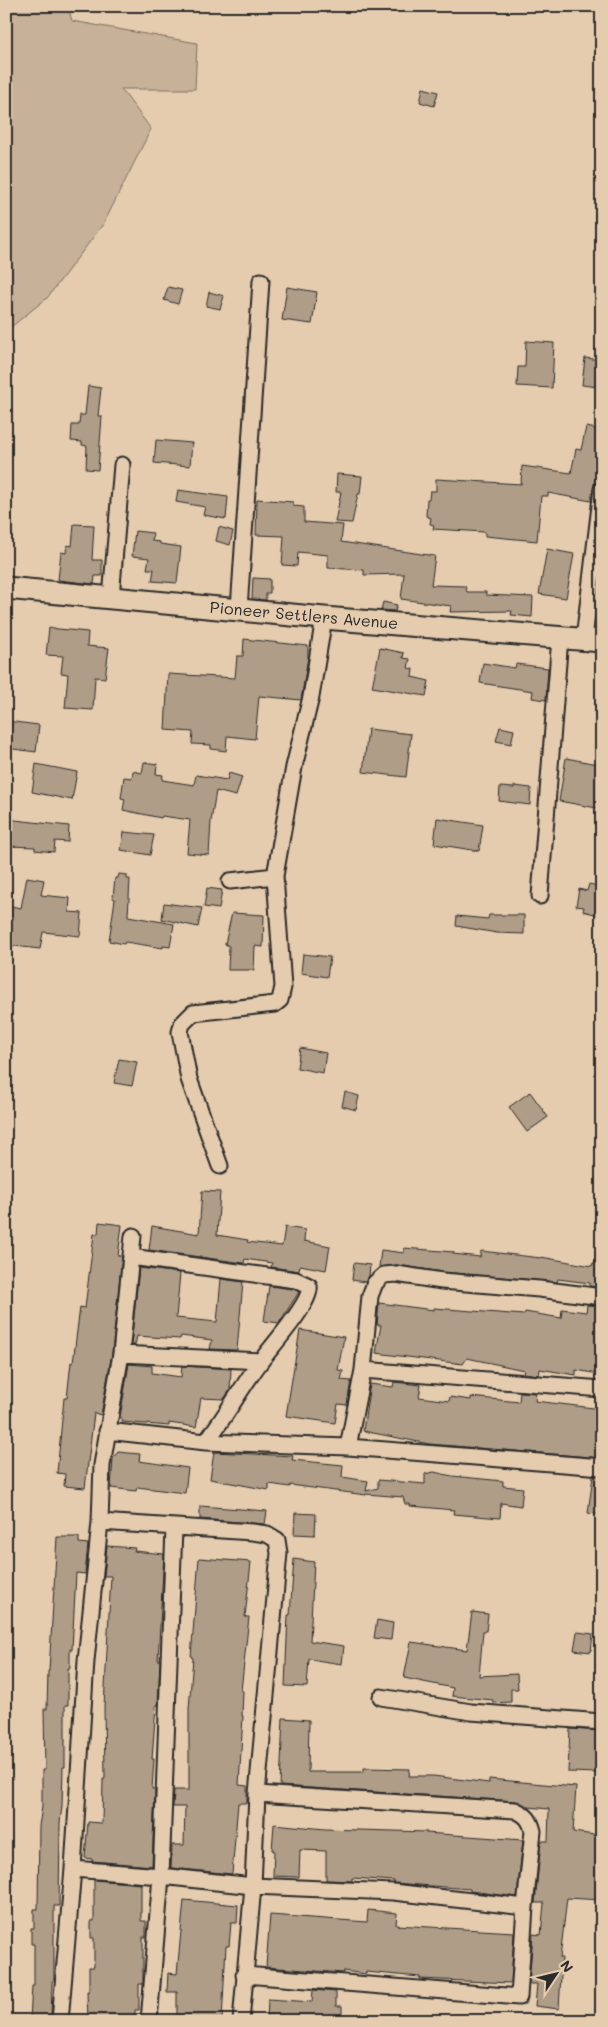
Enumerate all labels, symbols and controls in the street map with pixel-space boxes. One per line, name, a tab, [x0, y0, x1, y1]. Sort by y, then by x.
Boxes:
street label: Pioneer Settlers Avenue	[209, 596, 399, 633]
north arrow	[530, 1950, 580, 2000]
text: N	[556, 1956, 578, 1976]

